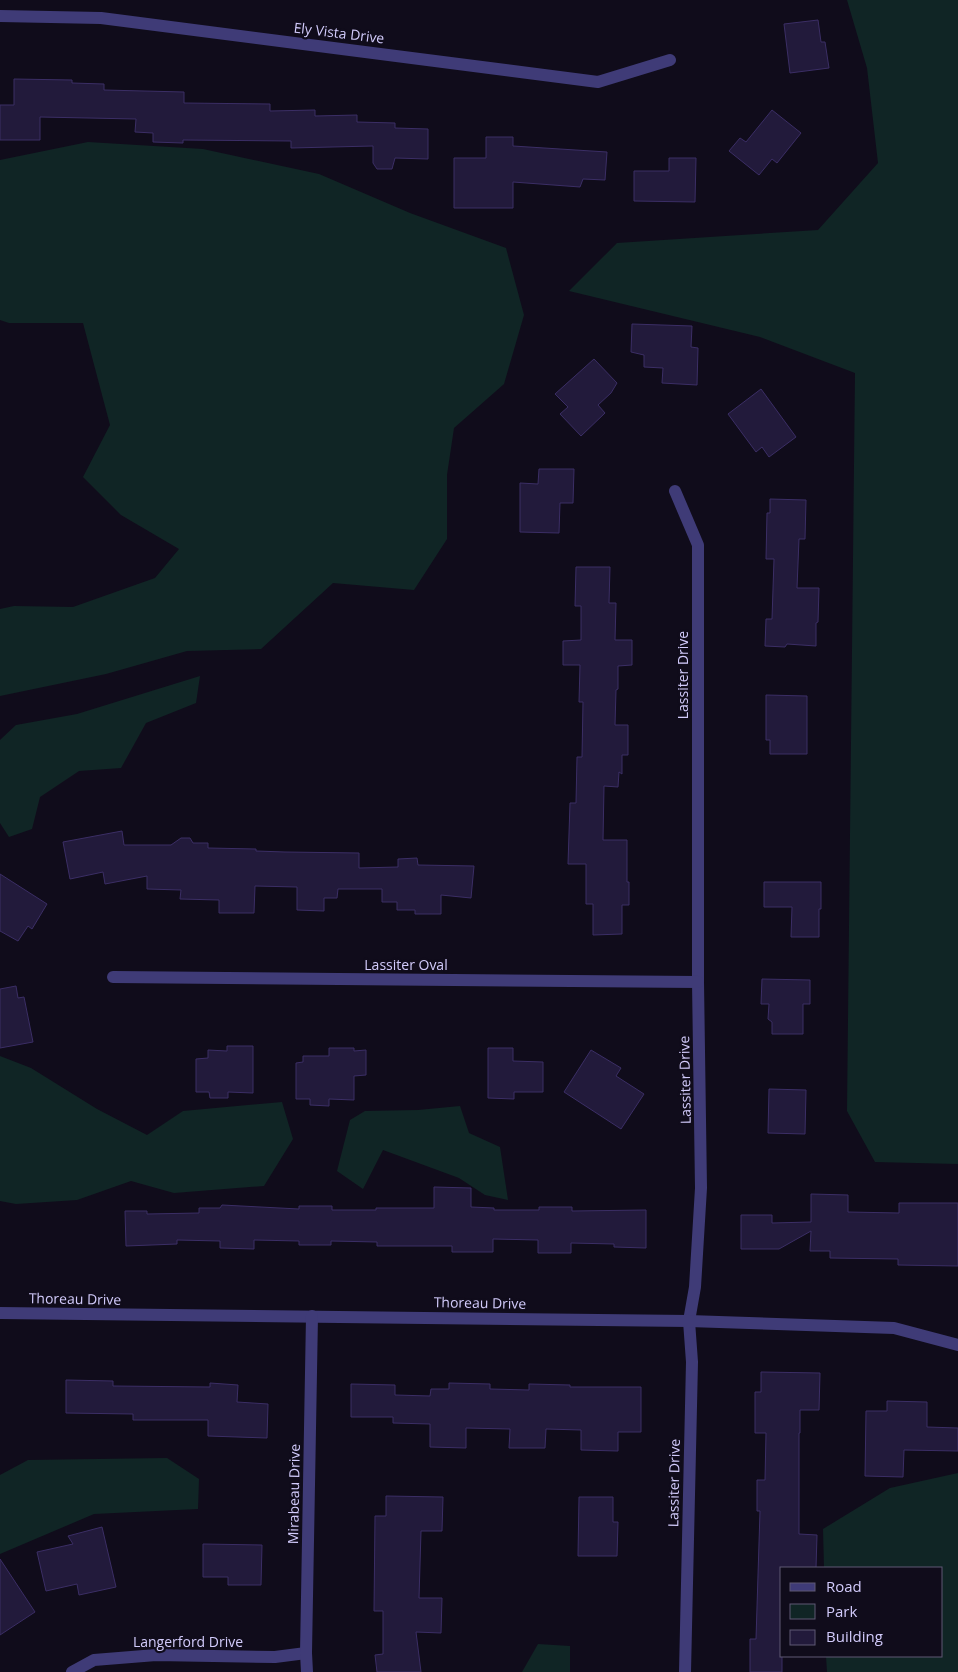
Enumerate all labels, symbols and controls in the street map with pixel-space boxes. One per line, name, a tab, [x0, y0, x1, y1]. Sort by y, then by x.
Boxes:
street label: Ely Vista Drive	[293, 18, 386, 48]
street label: Lassiter Drive	[673, 631, 692, 719]
street label: Lassiter Oval	[364, 955, 448, 974]
street label: Lassiter Drive	[674, 1035, 695, 1124]
street label: Thoreau Drive	[29, 1288, 122, 1309]
street label: Thoreau Drive	[434, 1292, 527, 1313]
street label: Lassiter Drive	[663, 1438, 684, 1527]
street label: Mirabeau Drive	[283, 1444, 304, 1544]
legend	[780, 1567, 943, 1657]
text: Road	[826, 1576, 862, 1596]
text: Park	[826, 1601, 857, 1621]
text: Building	[826, 1626, 883, 1646]
street label: Langerford Drive	[133, 1632, 243, 1651]

